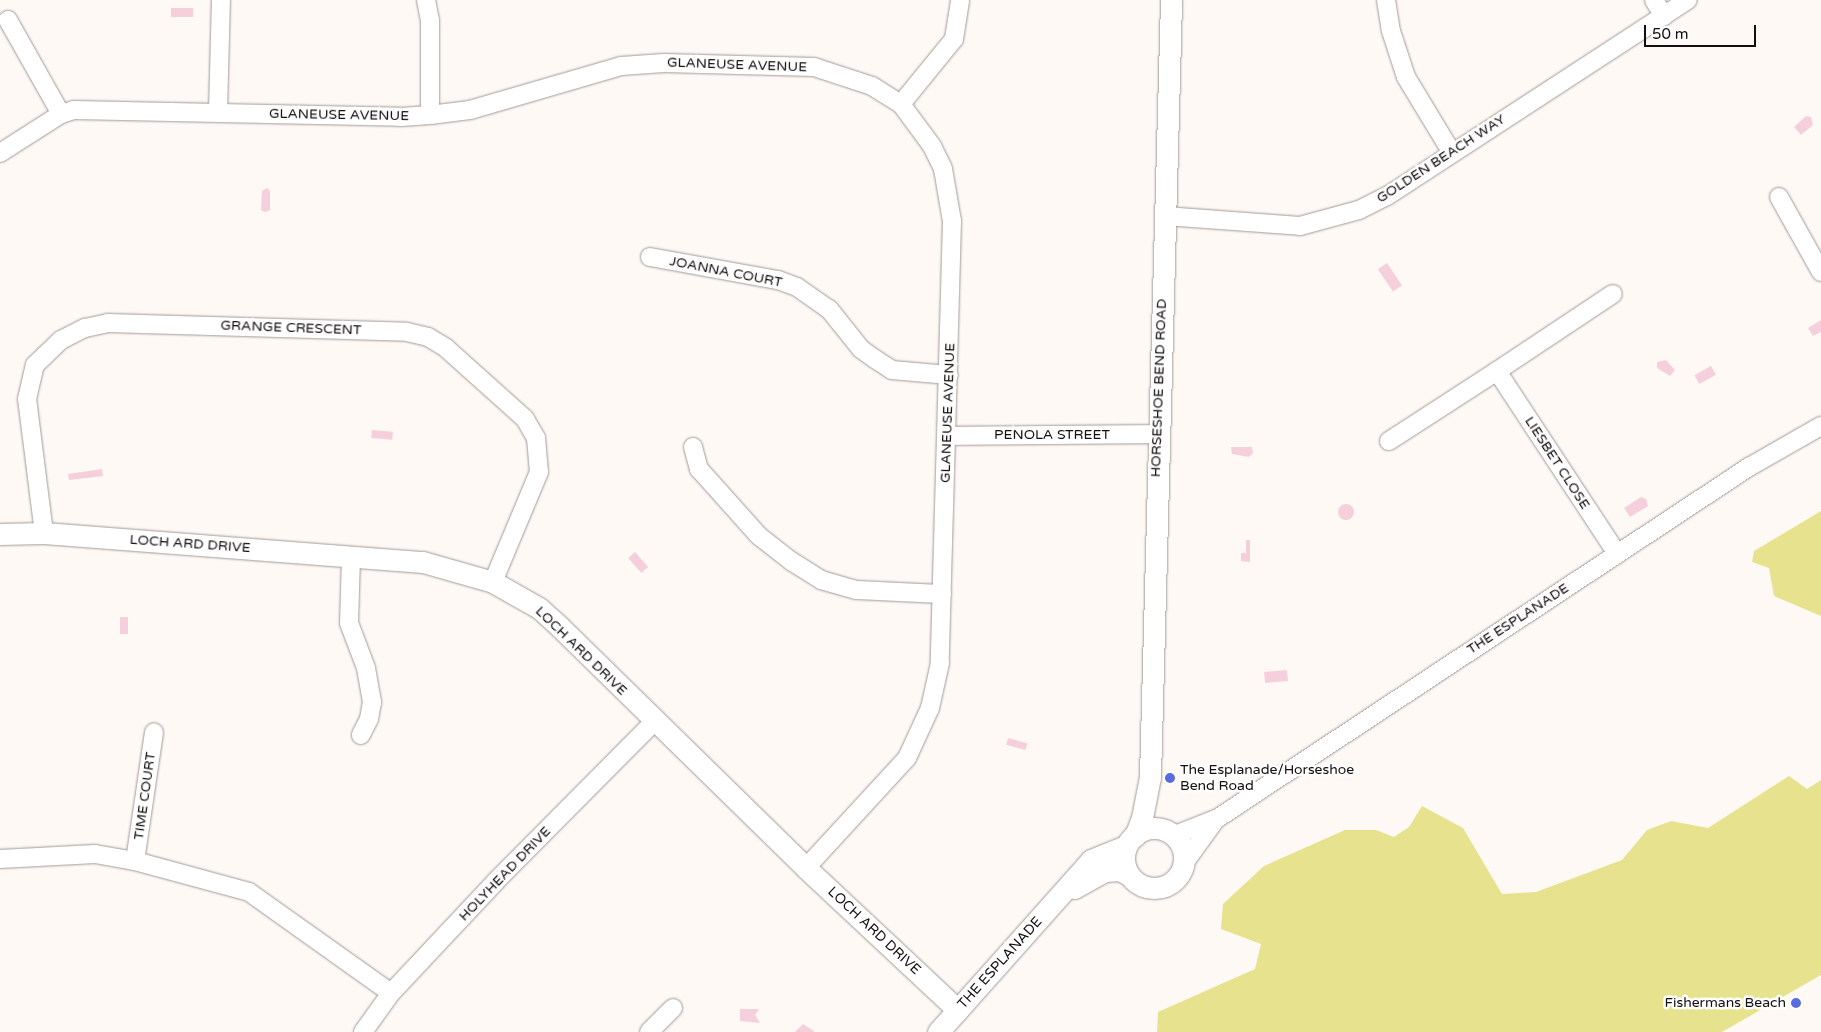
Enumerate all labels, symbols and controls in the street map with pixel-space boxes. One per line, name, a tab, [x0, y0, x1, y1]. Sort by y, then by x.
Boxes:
scale bar	[1646, 15, 1758, 47]
text: 50 m	[1652, 25, 1689, 43]
street label: GLANEUSE AVENUE	[667, 54, 807, 76]
street label: GLANEUSE AVENUE	[269, 105, 409, 125]
street label: GOLDEN BEACH WAY	[1374, 111, 1508, 207]
street label: JOANNA COURT	[668, 253, 784, 291]
street label: HORSESHOE BEND ROAD	[1147, 298, 1171, 478]
street label: GRANGE CRESCENT	[220, 317, 362, 339]
street label: GLANEUSE AVENUE	[937, 343, 959, 483]
street label: LIESBET CLOSE	[1521, 414, 1593, 512]
street label: PENOLA STREET	[994, 427, 1110, 443]
street label: LOCH ARD DRIVE	[129, 531, 251, 557]
street label: THE ESPLANADE	[1464, 580, 1572, 658]
street label: LOCH ARD DRIVE	[532, 603, 630, 699]
street label: TIME COURT	[131, 751, 159, 841]
place label: The Esplanade/Horseshoe Bend Road	[1180, 762, 1354, 794]
marker: The Esplanade/Horseshoe Bend Road	[1164, 772, 1176, 784]
street label: HOLYHEAD DRIVE	[456, 823, 554, 925]
street label: LOCH ARD DRIVE	[824, 884, 924, 978]
street label: THE ESPLANADE	[954, 914, 1046, 1012]
place label: Fishermans Beach	[1665, 995, 1786, 1011]
marker: Fishermans Beach	[1790, 997, 1802, 1009]

